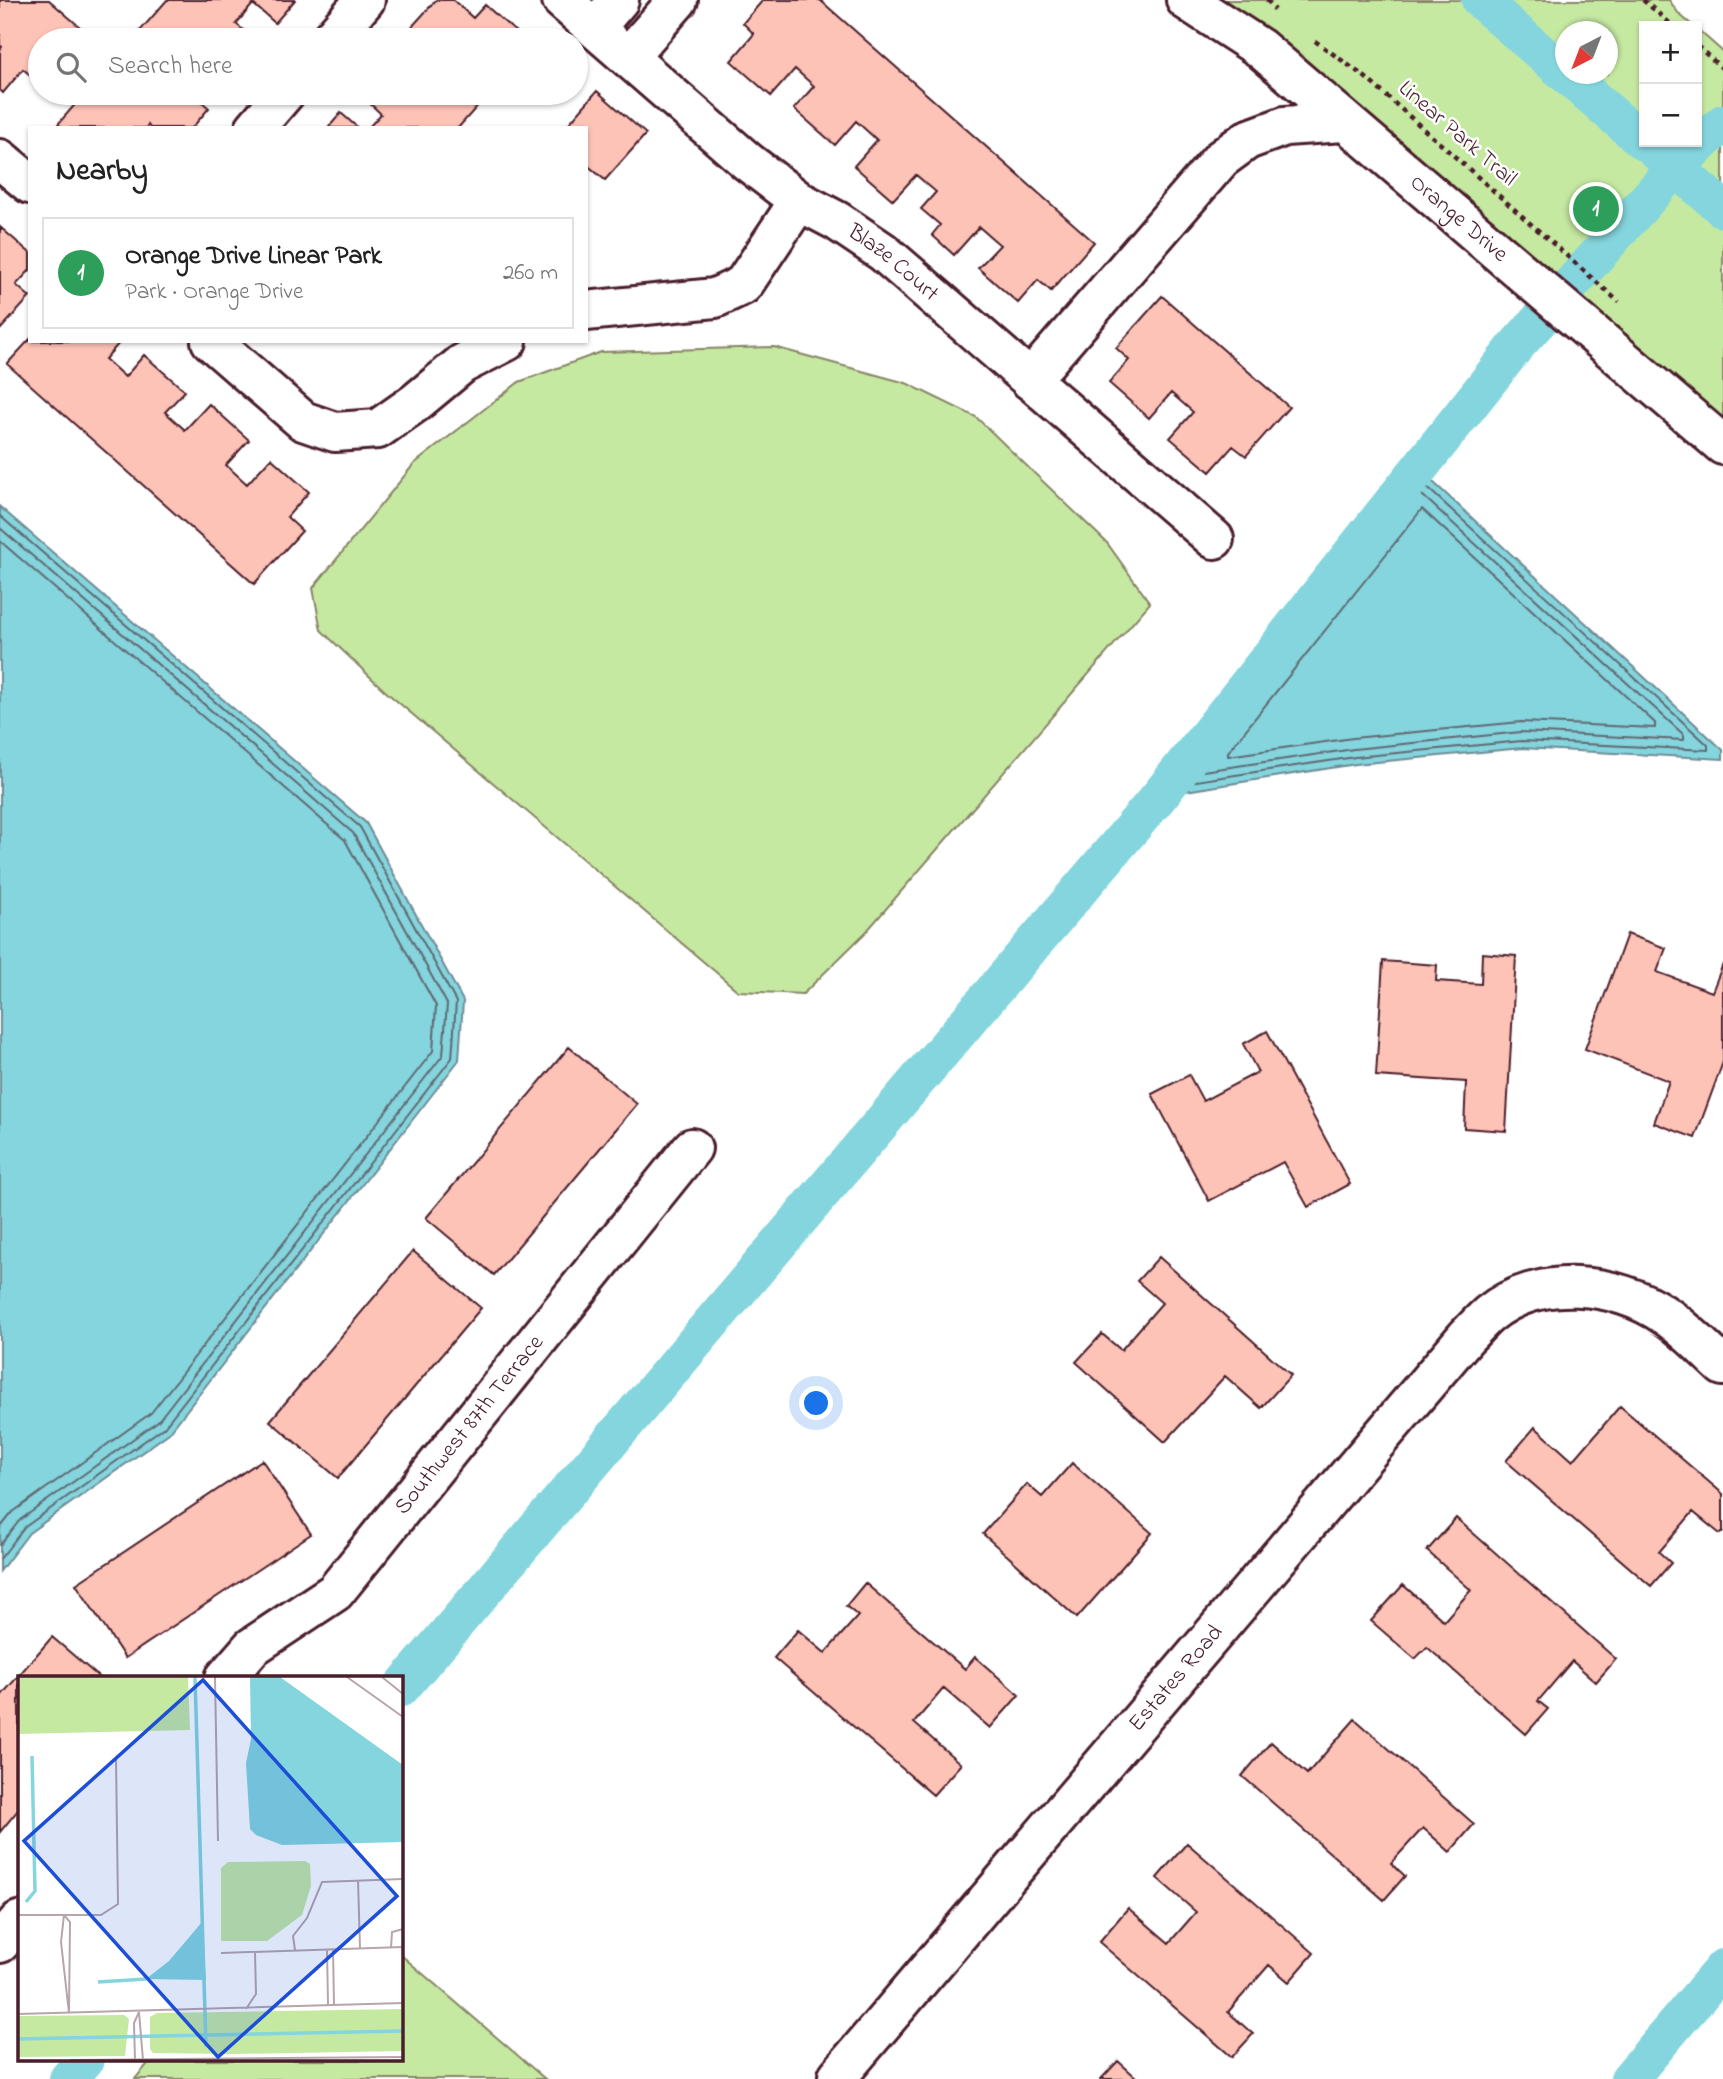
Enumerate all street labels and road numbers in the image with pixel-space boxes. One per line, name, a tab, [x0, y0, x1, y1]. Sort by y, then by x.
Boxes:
street label: Linear Park Trail	[1390, 73, 1524, 195]
street label: Orange Drive	[1402, 167, 1516, 271]
street label: Blaze Court	[840, 216, 946, 310]
street label: Southwest 87th Terrace	[387, 1327, 552, 1522]
street label: Estates Road	[1121, 1617, 1231, 1739]

